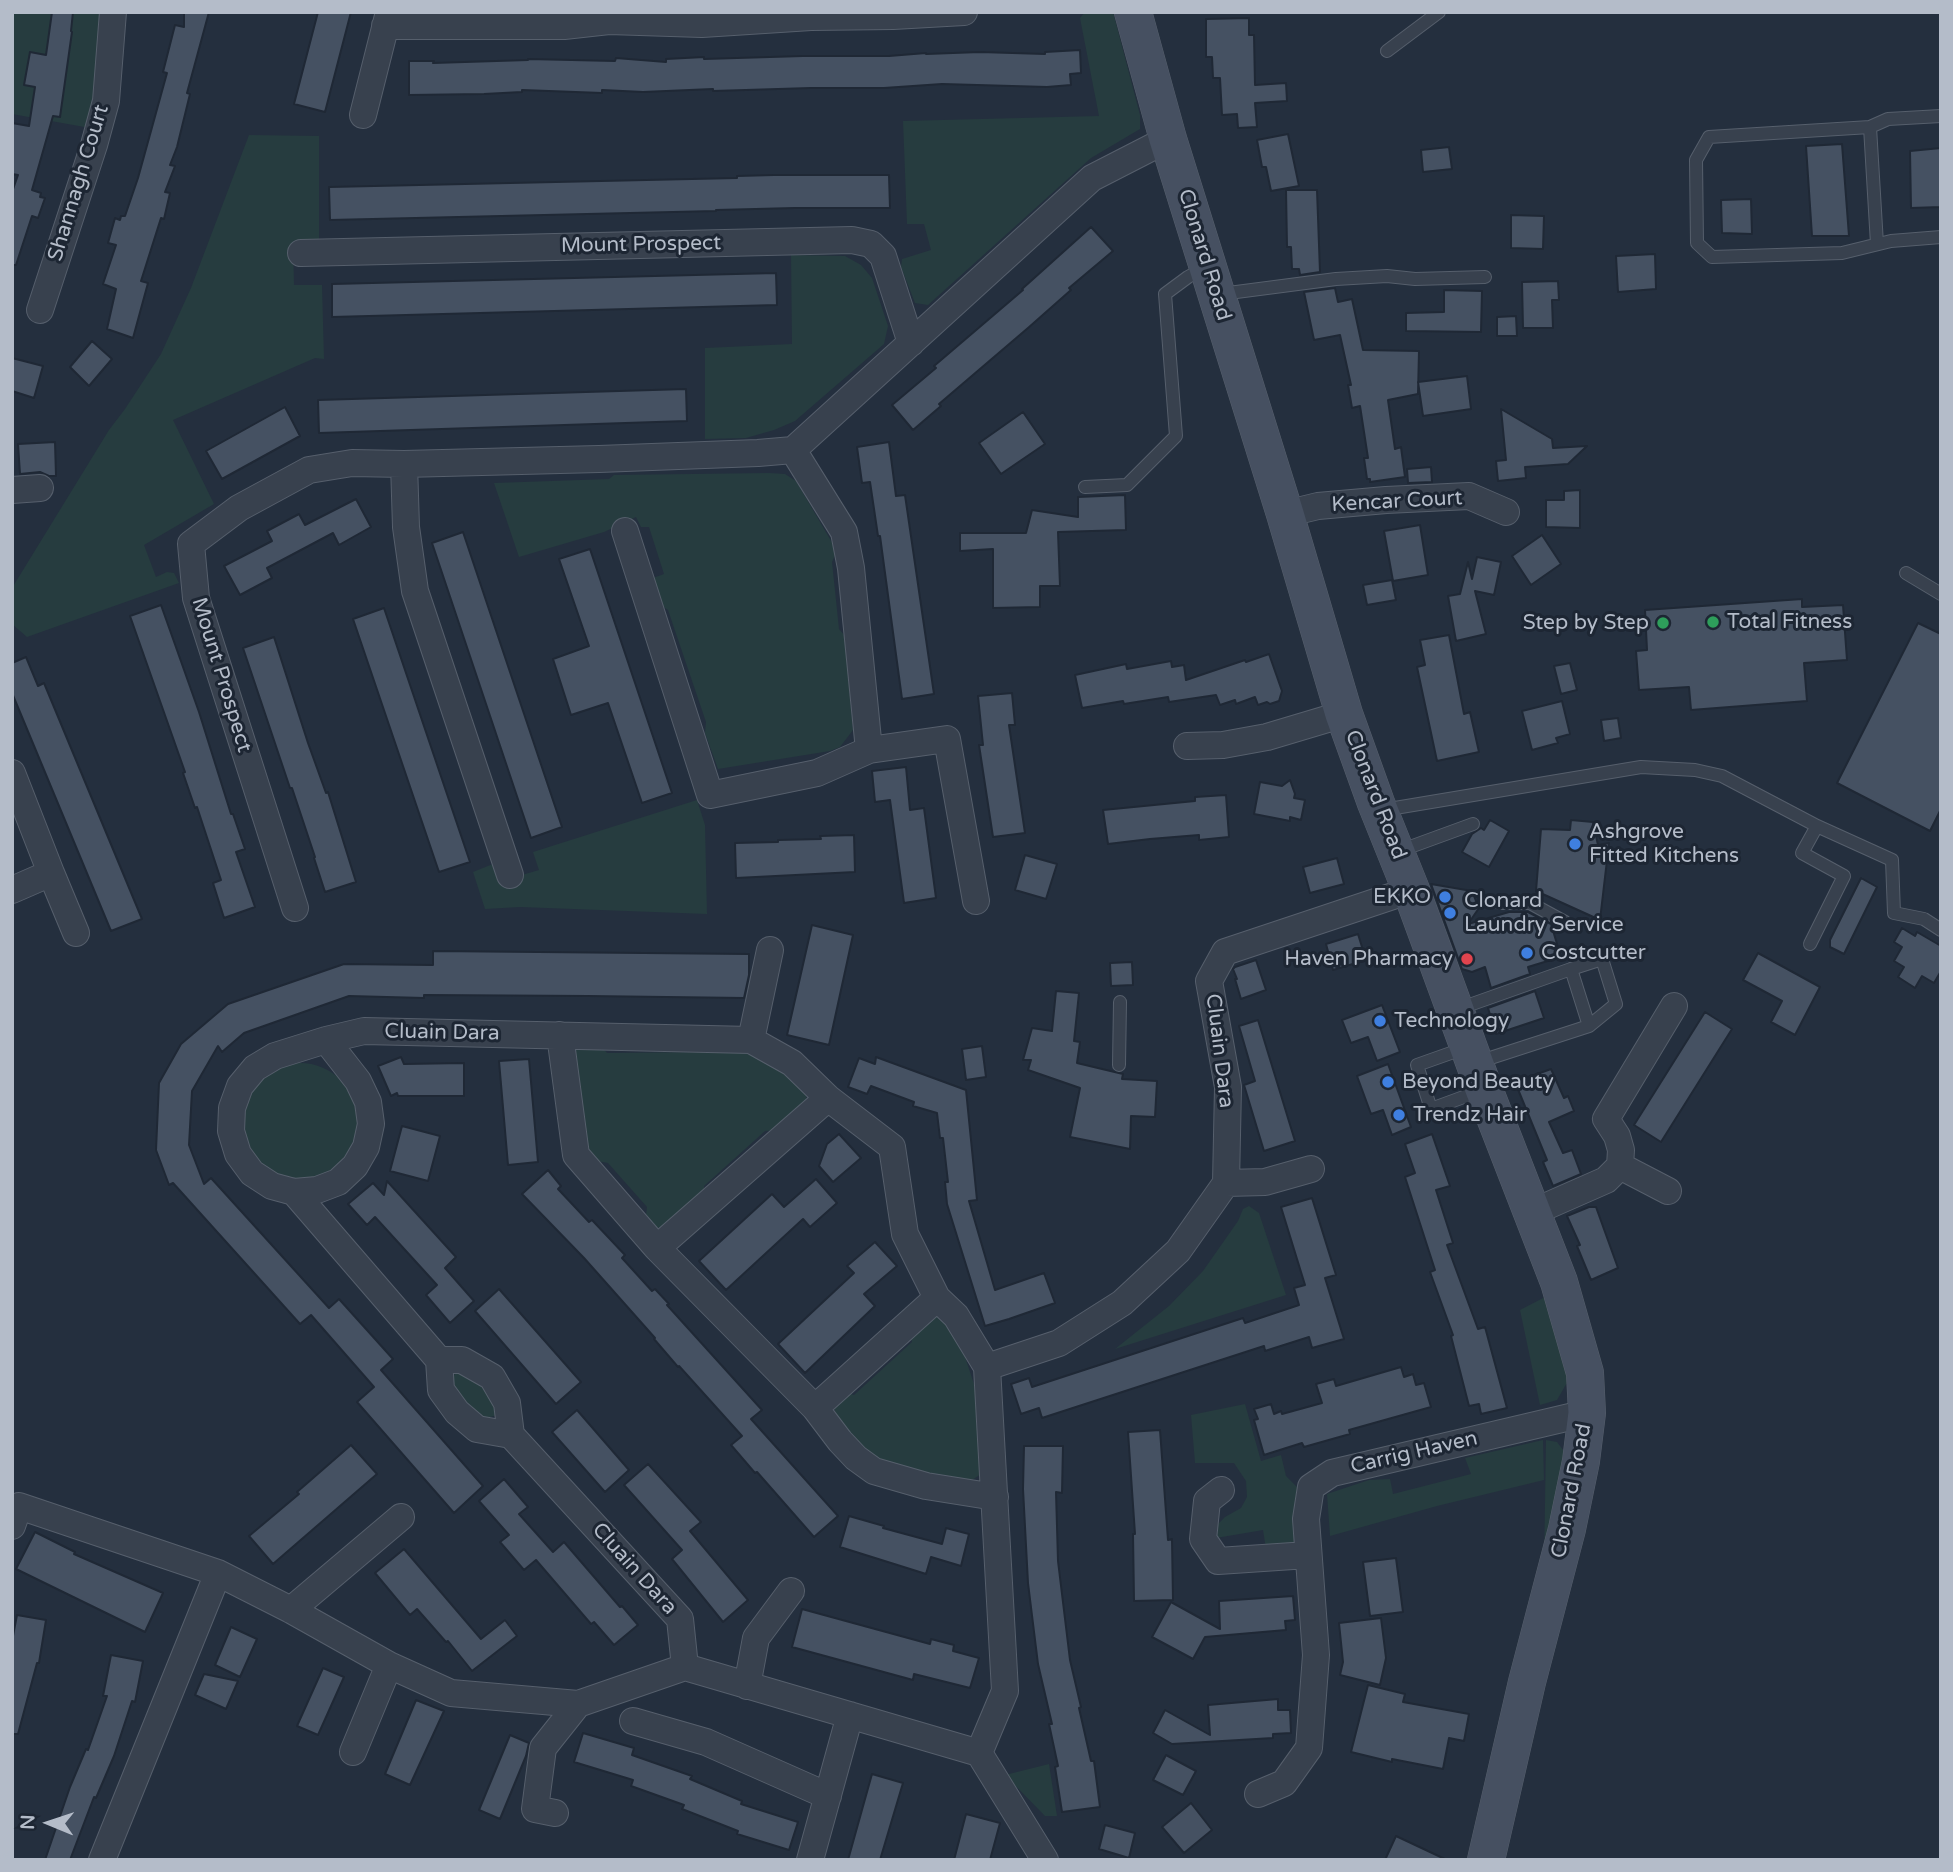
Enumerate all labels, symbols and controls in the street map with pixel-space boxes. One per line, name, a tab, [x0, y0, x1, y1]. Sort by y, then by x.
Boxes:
street label: Shannagh Court	[43, 102, 115, 264]
street label: Clonard Road	[1172, 186, 1236, 324]
street label: Mount Prospect	[561, 231, 721, 259]
street label: Kencar Court	[1331, 486, 1463, 518]
street label: Mount Prospect	[185, 595, 257, 755]
place label: Total Fitness	[1727, 609, 1852, 635]
place label: Step by Step	[1523, 610, 1649, 636]
marker: Total Fitness	[1705, 614, 1721, 630]
marker: Step by Step	[1655, 615, 1671, 631]
street label: Clonard Road	[1339, 727, 1411, 863]
place label: Ashgrove Fitted Kitchens	[1589, 819, 1739, 869]
marker: Ashgrove Fitted Kitchens	[1567, 836, 1583, 852]
place label: EKKO	[1373, 884, 1431, 910]
place label: Clonard Laundry Service	[1464, 888, 1624, 938]
marker: EKKO	[1437, 889, 1453, 905]
marker: Clonard Laundry Service	[1442, 905, 1458, 921]
place label: Costcutter	[1541, 940, 1646, 966]
marker: Costcutter	[1519, 945, 1535, 961]
place label: Haven Pharmacy	[1284, 946, 1453, 972]
marker: Haven Pharmacy	[1459, 951, 1475, 967]
street label: Cluain Dara	[1199, 992, 1239, 1110]
place label: Technology	[1394, 1008, 1509, 1034]
marker: Technology	[1372, 1013, 1388, 1029]
street label: Cluain Dara	[384, 1019, 500, 1047]
place label: Beyond Beauty	[1402, 1069, 1554, 1095]
marker: Beyond Beauty	[1380, 1074, 1396, 1090]
place label: Trendz Hair	[1413, 1102, 1527, 1128]
marker: Trendz Hair	[1391, 1107, 1407, 1123]
street label: Clonard Road	[1547, 1422, 1597, 1560]
street label: Carrig Haven	[1348, 1426, 1480, 1480]
street label: Cluain Dara	[586, 1518, 682, 1620]
north arrow	[14, 1788, 84, 1858]
text: N	[17, 1814, 39, 1830]

